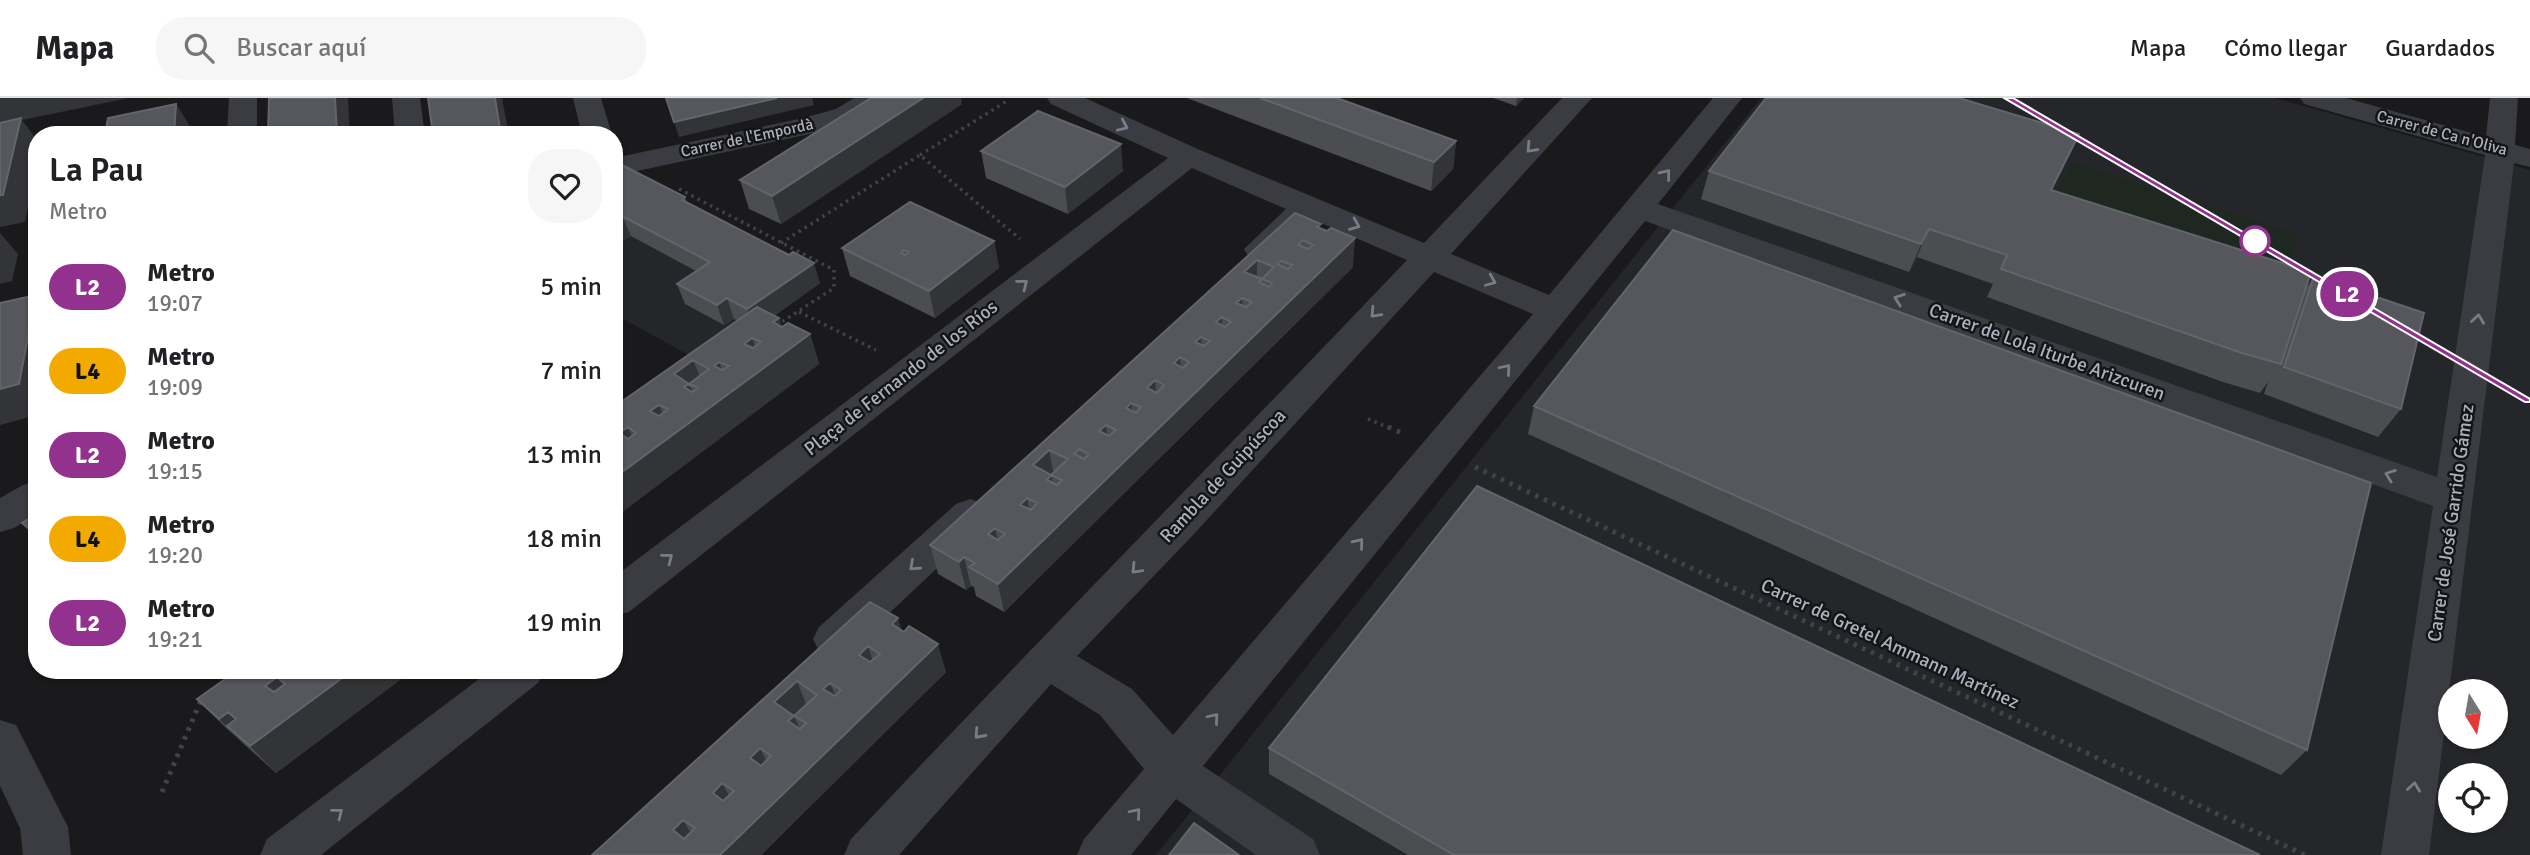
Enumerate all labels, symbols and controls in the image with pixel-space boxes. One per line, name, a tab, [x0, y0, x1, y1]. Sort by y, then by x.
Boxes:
search box	[156, 17, 646, 80]
text: Mapa	[35, 28, 114, 69]
icon: search	[180, 29, 218, 67]
text: Buscar aquí	[236, 32, 366, 64]
text: Mapa	[2130, 33, 2186, 63]
text: Cómo llegar	[2224, 33, 2347, 63]
text: Guardados	[2385, 33, 2495, 63]
street label: Carrer de Ca n'Oliva	[2374, 106, 2510, 160]
street label: Carrer de l'Empordà	[679, 114, 815, 162]
one-way arrow	[1116, 118, 1128, 132]
one-way arrow	[1527, 140, 1540, 153]
button: heart	[528, 149, 602, 223]
text: La Pau	[49, 150, 143, 191]
one-way arrow	[1658, 170, 1670, 183]
text: Metro	[49, 197, 107, 226]
one-way arrow	[1348, 217, 1360, 231]
unlabelled marker	[2240, 226, 2270, 256]
text: Metro	[147, 257, 215, 289]
text: 5 min	[540, 271, 602, 303]
line badge: L2	[2316, 271, 2378, 317]
text: L2	[75, 272, 100, 302]
one-way arrow	[1484, 273, 1496, 287]
one-way arrow	[1015, 279, 1027, 292]
text: L2	[2334, 279, 2360, 309]
text: 19:07	[147, 289, 203, 318]
one-way arrow	[1893, 293, 1906, 307]
street label: Plaça de Fernando de los Ríos	[799, 295, 1003, 461]
street label: Carrer de Lola Iturbe Arizcuren	[1926, 298, 2168, 406]
one-way arrow	[1371, 305, 1383, 318]
one-way arrow	[2471, 313, 2486, 325]
text: Metro	[147, 341, 215, 373]
text: 7 min	[540, 355, 602, 387]
text: L4	[75, 356, 100, 386]
one-way arrow	[1498, 364, 1510, 377]
text: 19:09	[147, 373, 203, 402]
street label: Carrer de José Garrido Gámez	[2422, 403, 2480, 643]
street label: Rambla de Guipúscoa	[1155, 404, 1291, 548]
text: Metro	[147, 425, 215, 457]
text: 13 min	[526, 439, 602, 471]
text: L2	[75, 440, 100, 470]
text: 19:15	[147, 457, 203, 486]
one-way arrow	[2385, 469, 2397, 483]
text: Metro	[147, 509, 215, 541]
text: 18 min	[526, 523, 602, 555]
text: L4	[75, 524, 100, 554]
one-way arrow	[1351, 538, 1363, 551]
text: 19:20	[147, 541, 203, 570]
one-way arrow	[661, 553, 673, 566]
one-way arrow	[909, 558, 922, 570]
one-way arrow	[1131, 560, 1144, 573]
street label: Carrer de Gretel Ammann Martínez	[1757, 573, 2023, 715]
text: Metro	[147, 593, 215, 625]
text: 19 min	[526, 607, 602, 639]
text: L2	[75, 608, 100, 638]
text: 19:21	[147, 625, 203, 654]
north arrow	[2438, 679, 2508, 749]
map controls	[2438, 679, 2508, 833]
one-way arrow	[1206, 713, 1218, 726]
one-way arrow	[975, 726, 988, 739]
button: locate	[2438, 763, 2508, 833]
one-way arrow	[2407, 782, 2422, 793]
one-way arrow	[1127, 808, 1140, 820]
one-way arrow	[331, 809, 343, 822]

